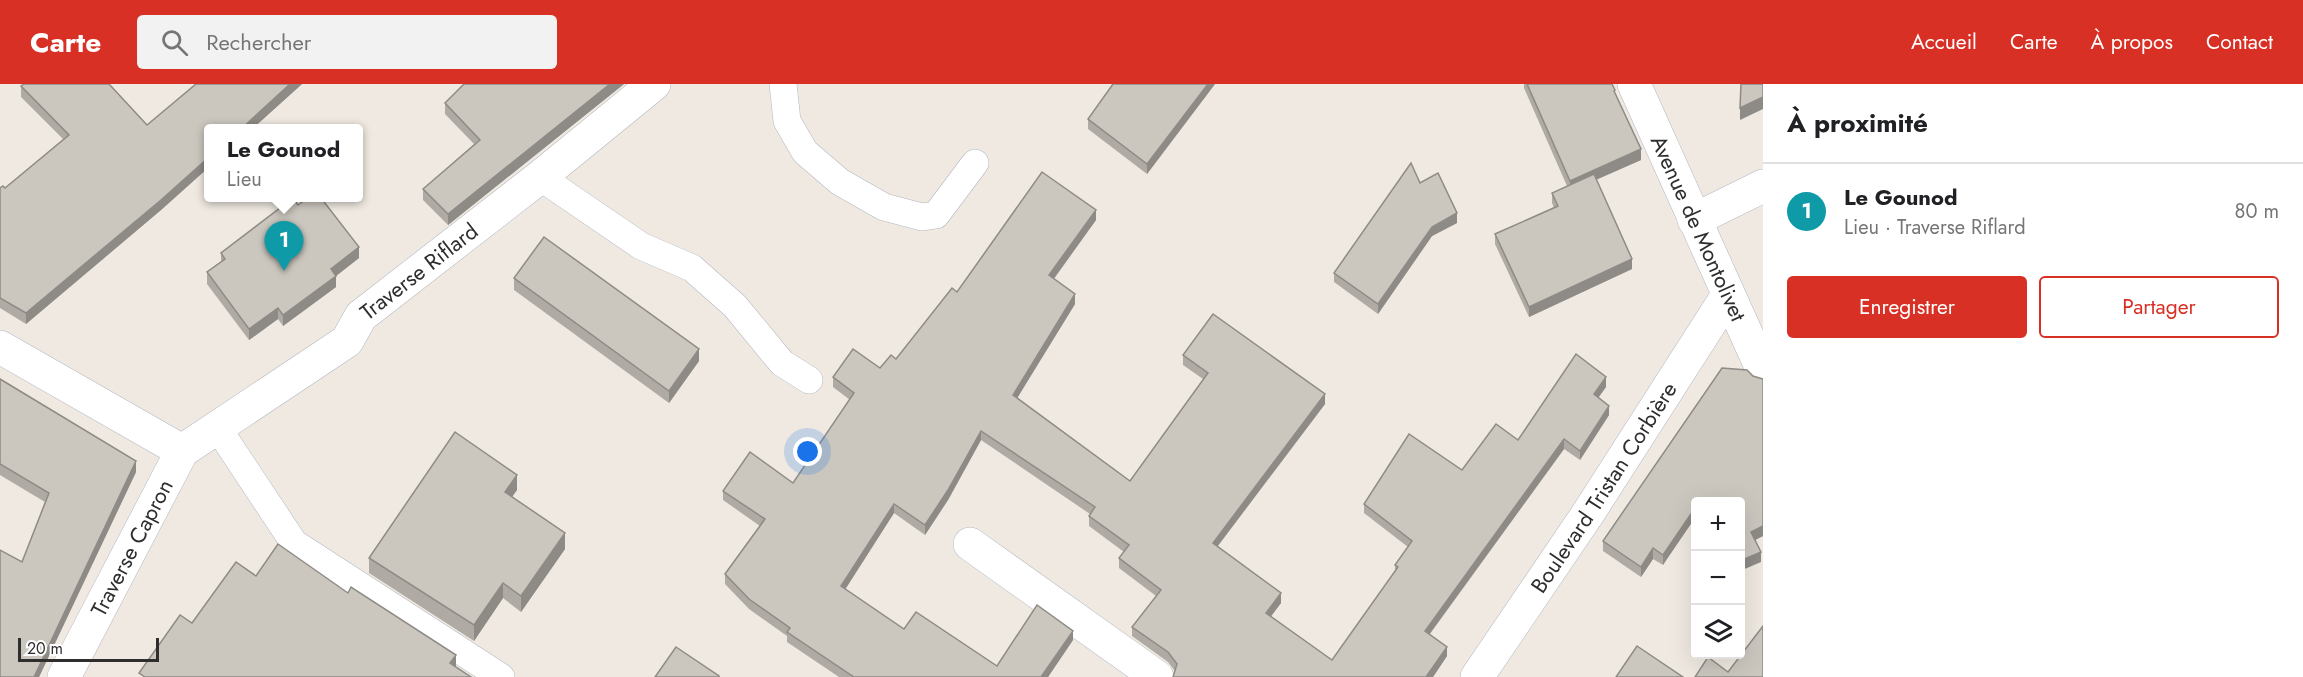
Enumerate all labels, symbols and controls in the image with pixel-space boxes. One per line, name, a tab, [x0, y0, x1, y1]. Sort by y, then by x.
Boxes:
search box	[137, 15, 557, 69]
text: Carte	[30, 22, 101, 63]
icon: search	[158, 26, 191, 59]
text: Rechercher	[206, 26, 311, 58]
text: Accueil	[1911, 27, 1977, 57]
text: Carte	[2010, 27, 2058, 57]
text: À propos	[2091, 27, 2173, 57]
text: Contact	[2206, 27, 2273, 57]
text: À proximité	[1787, 104, 1928, 142]
popup	[204, 124, 363, 202]
street label: Avenue de Montolivet	[1643, 130, 1755, 327]
text: Le Gounod	[227, 133, 340, 165]
text: Lieu	[227, 165, 262, 194]
text: Le Gounod	[1844, 181, 1958, 213]
text: 1	[1801, 197, 1812, 226]
text: 80 m	[2234, 197, 2279, 226]
text: Lieu · Traverse Riflard	[1844, 213, 2026, 242]
street label: Traverse Riflard	[353, 215, 485, 327]
pin: 1	[264, 222, 304, 271]
button: Enregistrer	[1787, 276, 2027, 338]
button: Partager	[2039, 276, 2279, 338]
street label: Boulevard Tristan Corbière	[1523, 376, 1684, 599]
your location	[793, 437, 822, 466]
street label: Traverse Capron	[83, 473, 181, 622]
map controls	[1691, 497, 1745, 659]
button: +	[1691, 497, 1745, 551]
button: −	[1691, 551, 1745, 605]
button: layers	[1691, 605, 1745, 659]
scale bar	[18, 635, 159, 662]
text: 20 m	[27, 637, 63, 660]

